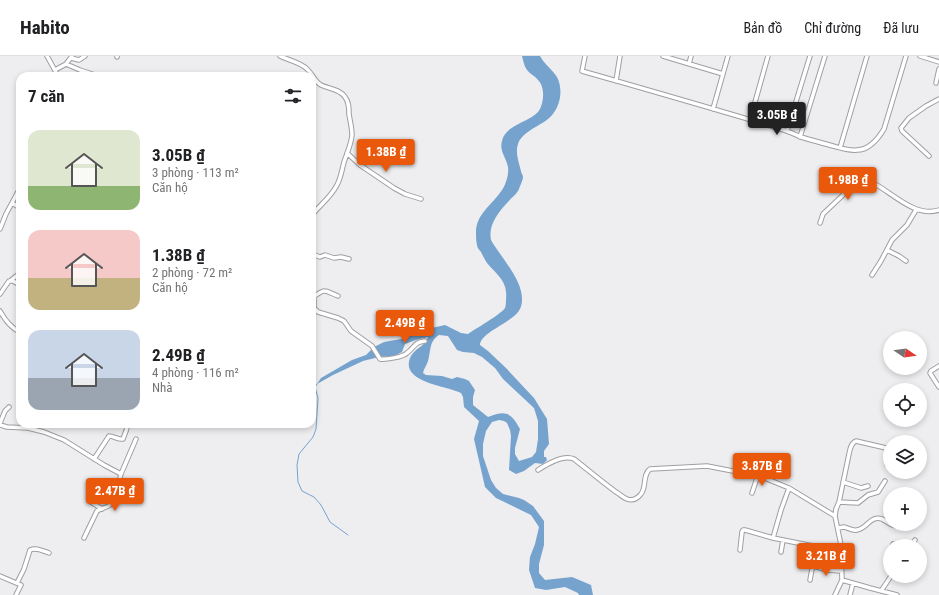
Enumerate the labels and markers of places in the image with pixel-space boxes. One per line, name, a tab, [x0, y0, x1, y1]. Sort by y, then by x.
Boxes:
pin: 3.05B ₫	[740, 102, 814, 136]
pin: 1.38B ₫	[349, 139, 423, 173]
pin: 1.98B ₫	[811, 167, 885, 201]
pin: 2.49B ₫	[368, 310, 442, 344]
pin: 3.87B ₫	[725, 453, 799, 487]
pin: 2.47B ₫	[78, 478, 152, 512]
pin: 3.21B ₫	[789, 543, 863, 577]

